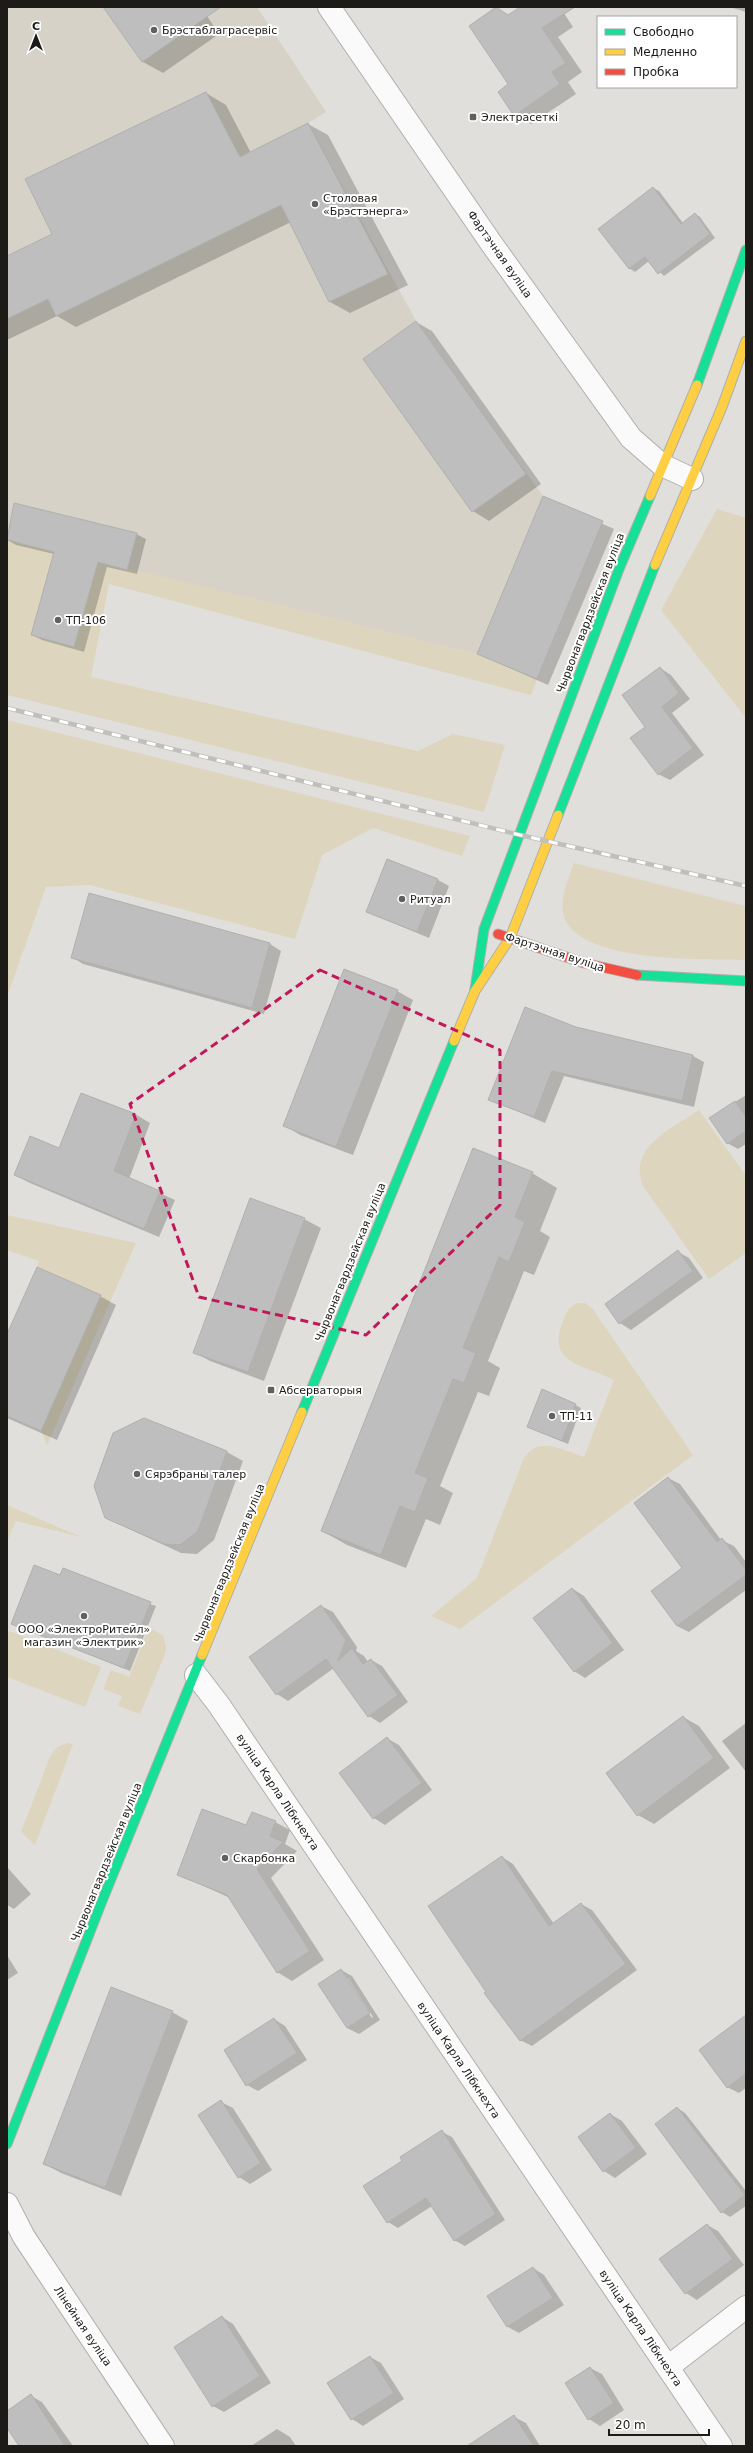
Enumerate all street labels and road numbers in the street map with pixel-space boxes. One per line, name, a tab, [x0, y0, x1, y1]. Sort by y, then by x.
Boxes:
street label: Фартэчная вуліца	[465, 208, 535, 300]
street label: Чырвонагвардзейская вуліца	[554, 531, 627, 695]
street label: Фартэчная вуліца	[504, 930, 606, 975]
street label: Чырвонагвардзейская вуліца	[312, 1181, 388, 1344]
street label: Чырвонагвардзейская вуліца	[191, 1482, 267, 1645]
street label: вуліца Карла Лібкнехта	[234, 1731, 322, 1853]
street label: Чырвонагвардзейская вуліца	[68, 1781, 144, 1944]
street label: вуліца Карла Лібкнехта	[415, 1999, 503, 2121]
street label: вуліца Карла Лібкнехта	[597, 2267, 685, 2389]
street label: Лінейная вуліца	[51, 2284, 114, 2369]

